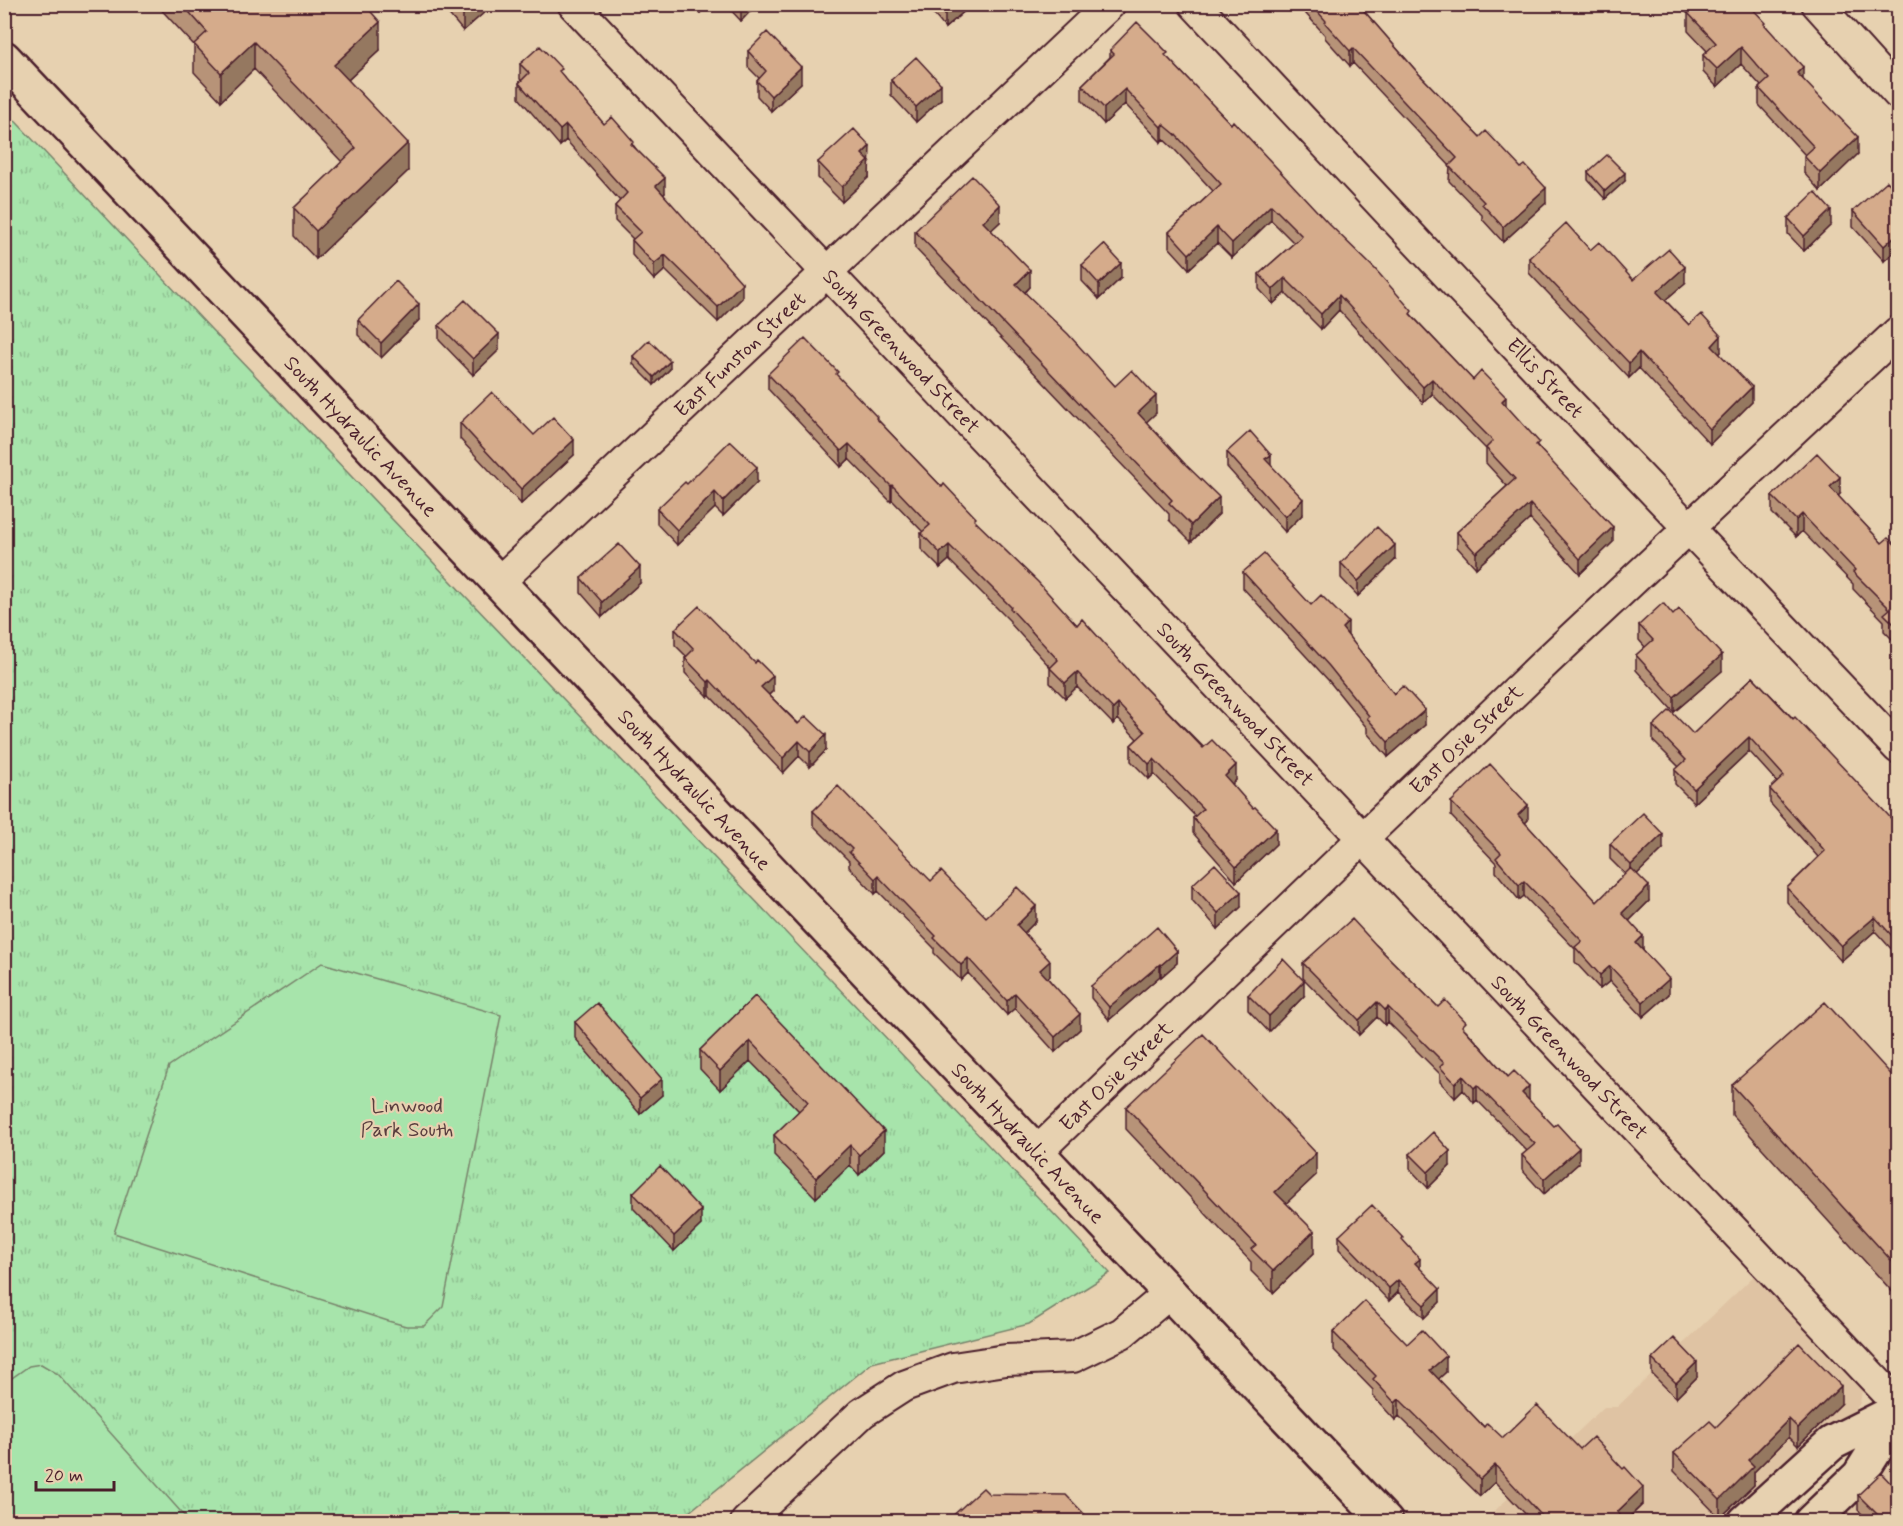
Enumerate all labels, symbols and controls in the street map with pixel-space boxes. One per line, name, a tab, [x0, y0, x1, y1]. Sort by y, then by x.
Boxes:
street label: South Greenwood Street	[816, 263, 986, 440]
street label: East Funston Street	[668, 286, 813, 424]
street label: Ellis Street	[1500, 332, 1590, 425]
street label: South Hydraulic Avenue	[277, 350, 443, 524]
street label: South Greenwood Street	[1150, 616, 1320, 793]
street label: East Osie Street	[1404, 678, 1530, 801]
street label: South Hydraulic Avenue	[611, 704, 777, 877]
street label: South Greenwood Street	[1484, 969, 1654, 1146]
street label: East Osie Street	[1054, 1015, 1180, 1138]
street label: South Hydraulic Avenue	[945, 1057, 1110, 1230]
park label: Linwood Park South	[360, 1092, 454, 1144]
scale bar	[36, 1454, 114, 1492]
text: 20 m	[45, 1464, 83, 1488]

